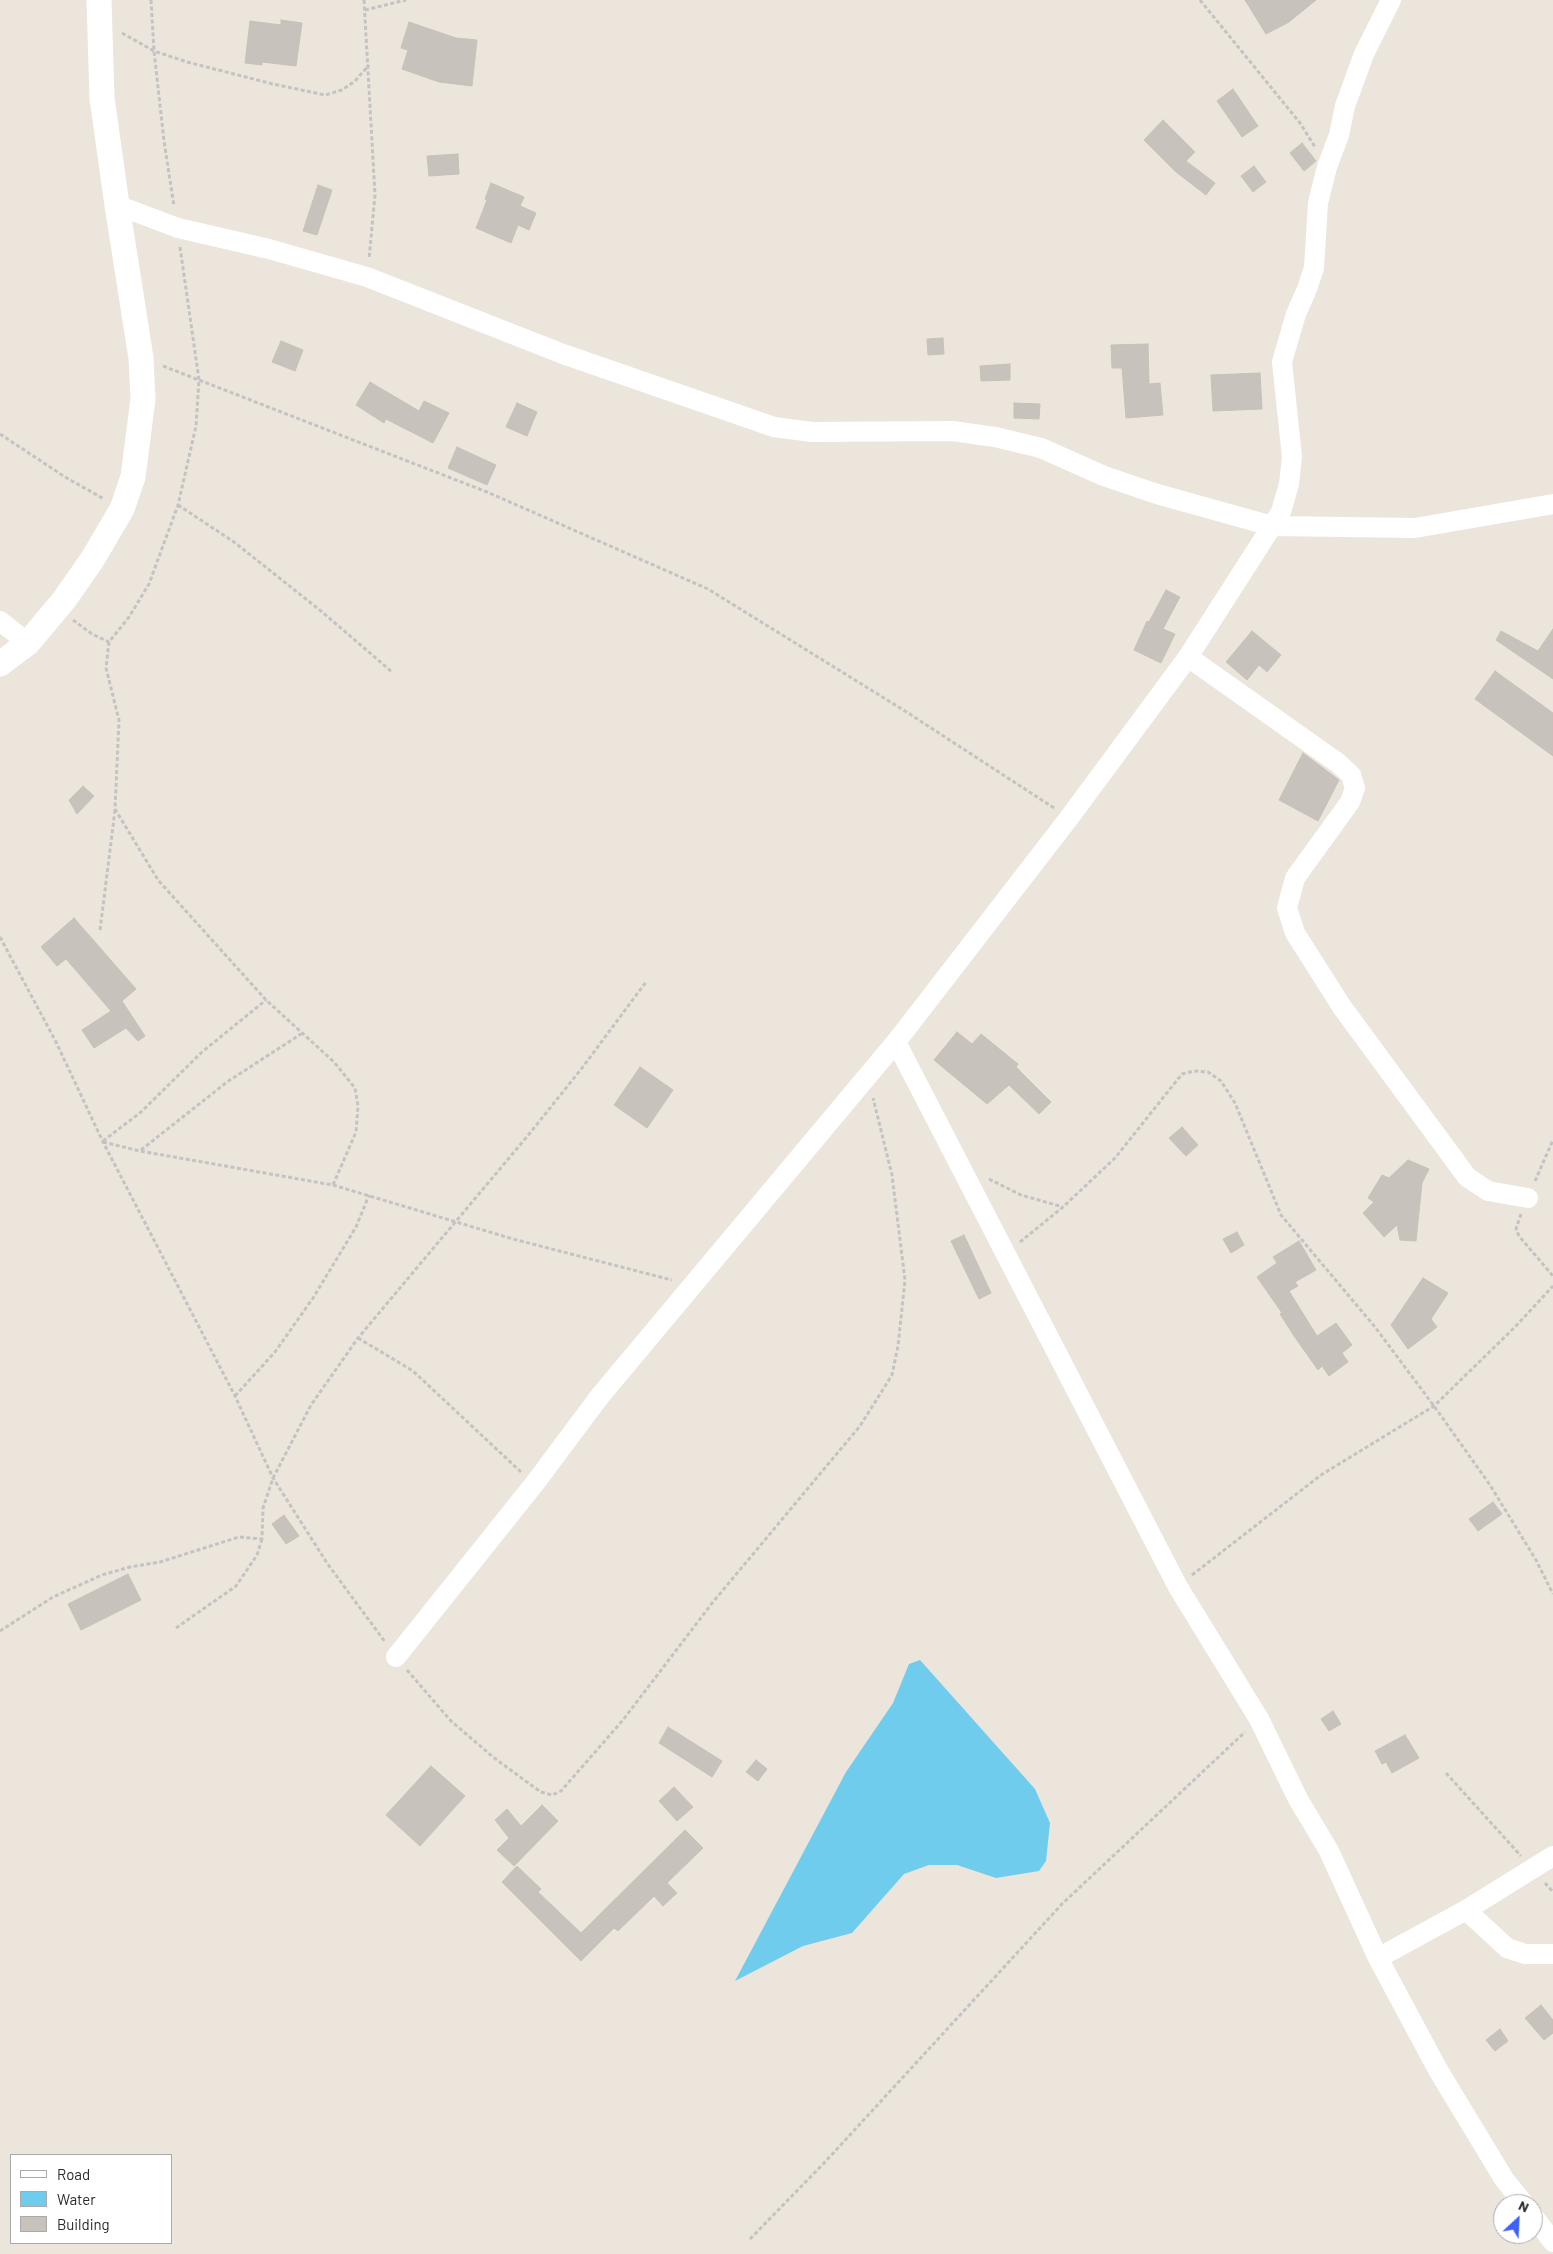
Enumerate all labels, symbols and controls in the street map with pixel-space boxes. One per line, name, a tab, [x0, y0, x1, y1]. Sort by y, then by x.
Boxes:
legend	[10, 2154, 172, 2244]
text: Road	[57, 2165, 90, 2183]
text: Water	[57, 2190, 96, 2208]
north arrow	[1493, 2194, 1543, 2244]
text: N	[1516, 2196, 1532, 2216]
text: Building	[57, 2215, 110, 2233]

